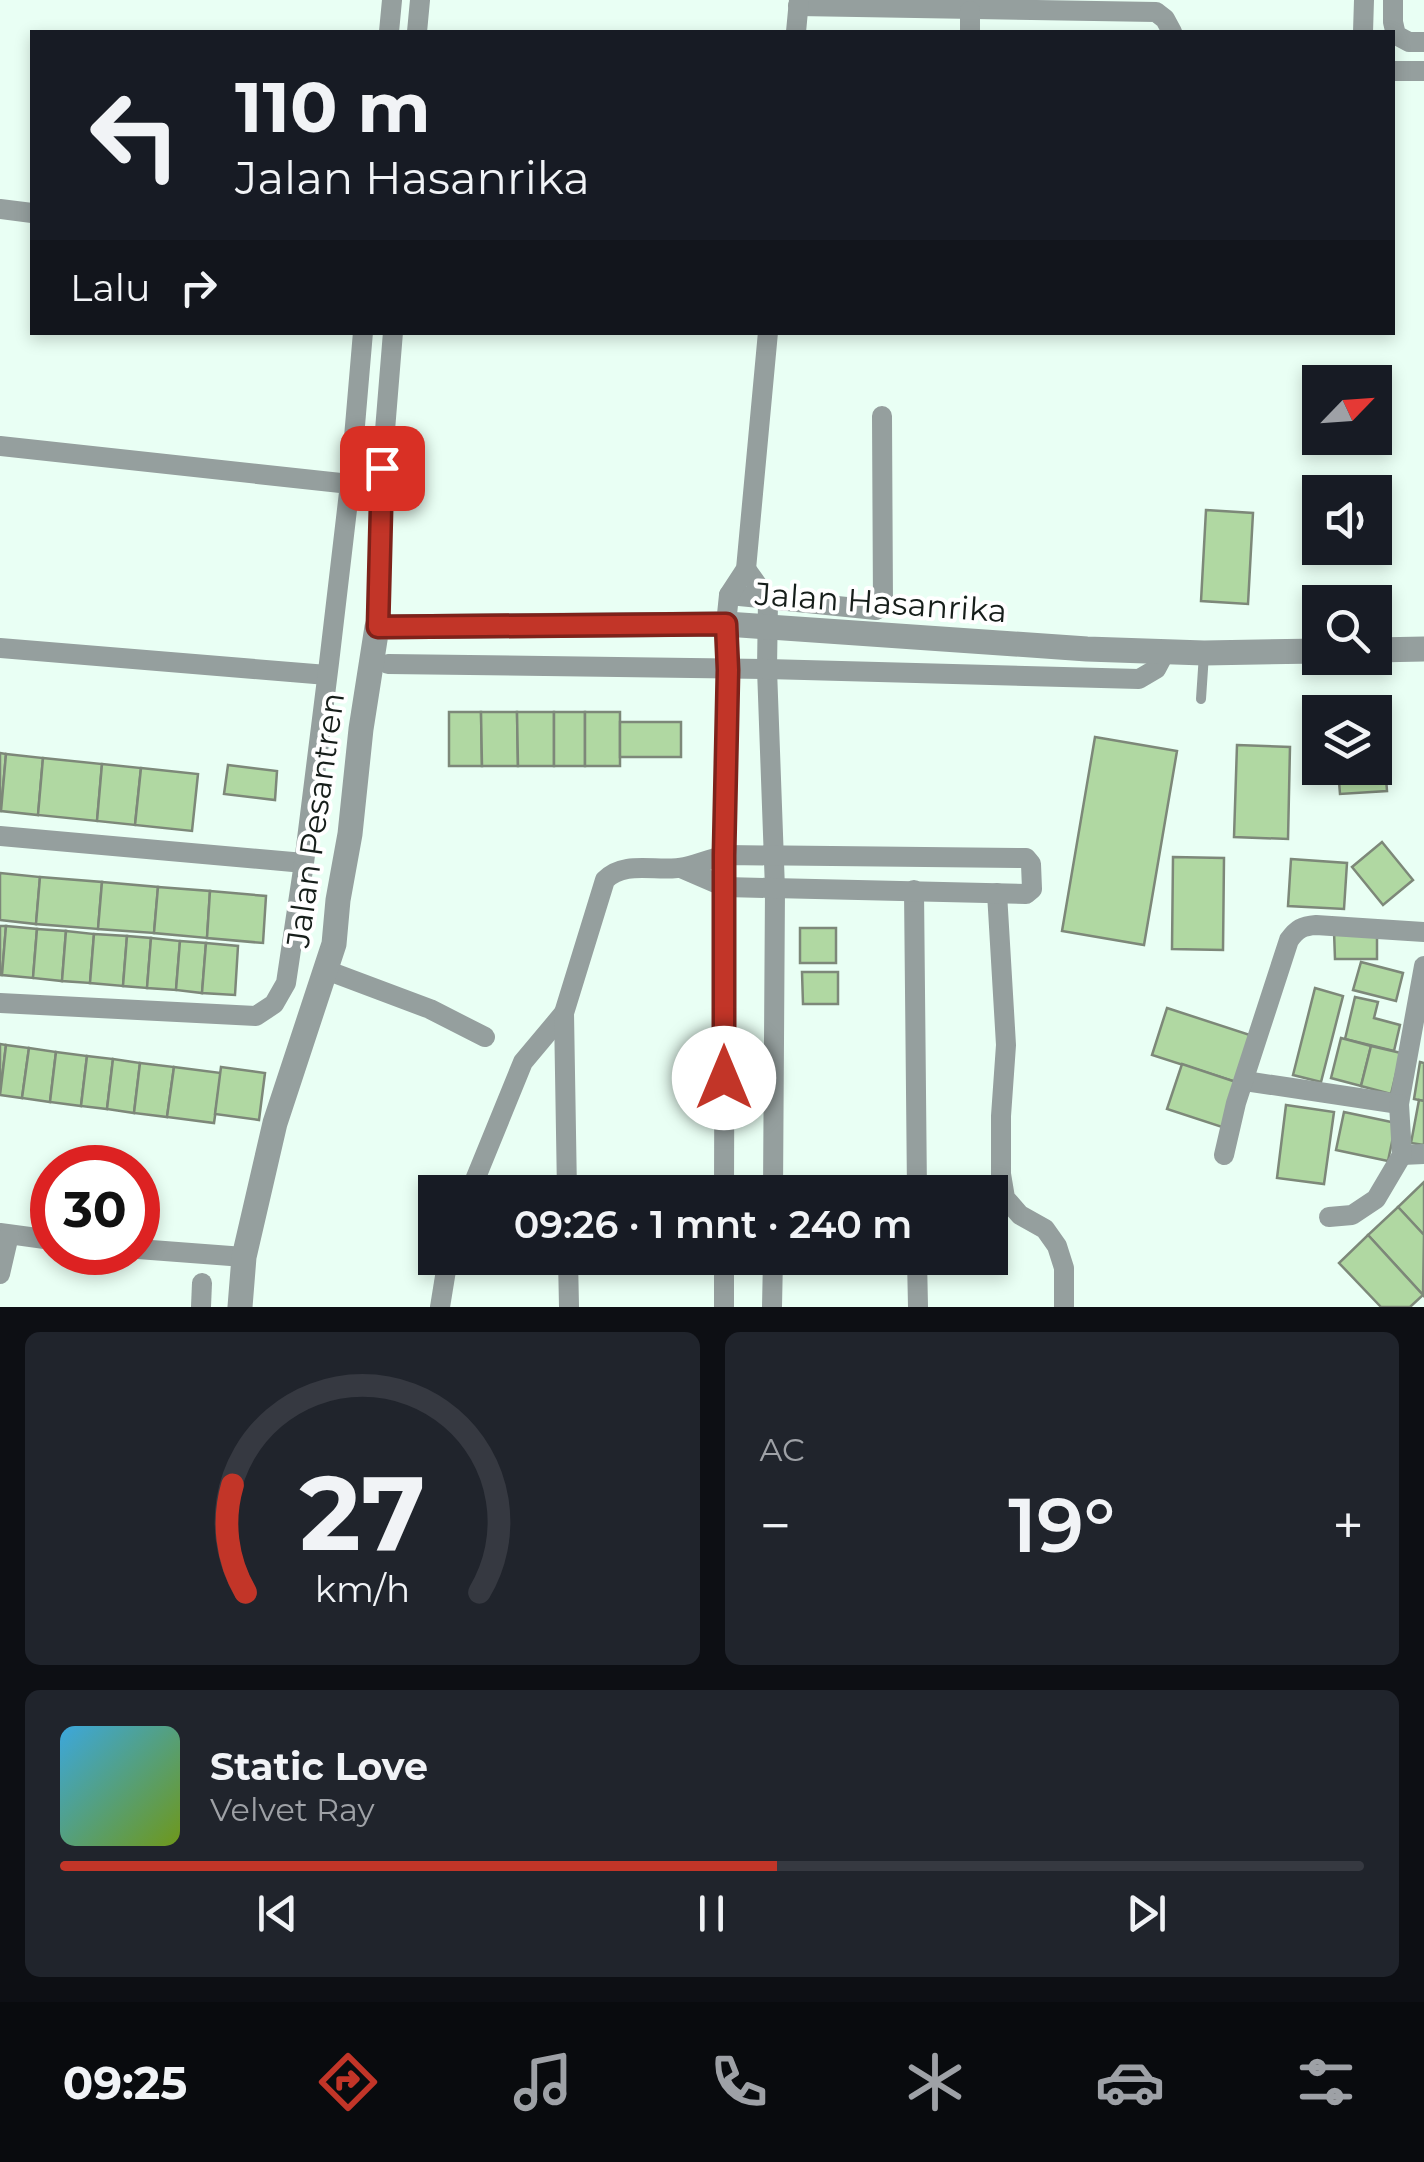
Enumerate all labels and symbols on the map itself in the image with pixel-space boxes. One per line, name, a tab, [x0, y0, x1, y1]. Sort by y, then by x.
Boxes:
north arrow	[1302, 365, 1392, 455]
pin	[340, 426, 425, 511]
street label: Jalan Hasanrika	[753, 574, 1008, 630]
street label: Jalan Pesantren	[278, 690, 352, 951]
position arrow	[672, 1026, 776, 1130]
speed limit sign: 30	[30, 1145, 160, 1275]

